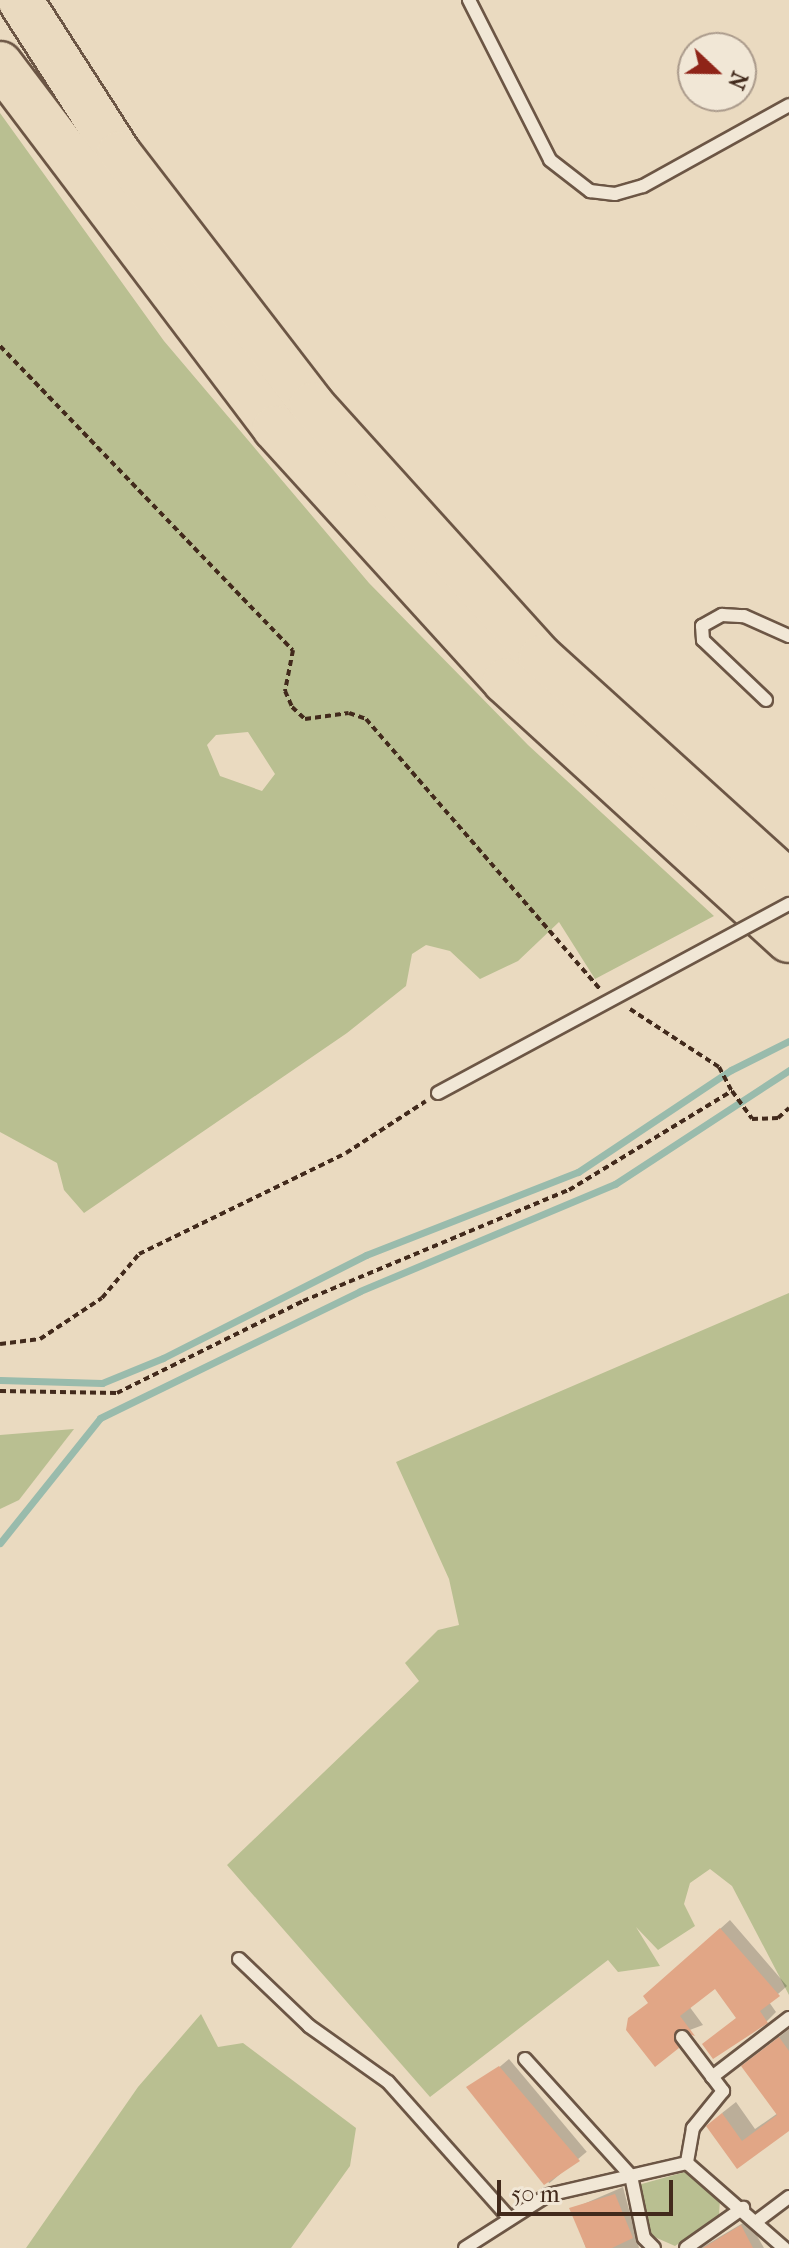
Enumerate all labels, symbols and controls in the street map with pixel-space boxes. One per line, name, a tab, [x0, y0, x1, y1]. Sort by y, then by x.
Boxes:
north arrow	[677, 32, 757, 112]
text: N	[722, 68, 753, 93]
scale bar	[501, 2164, 677, 2214]
text: 50 m	[511, 2180, 560, 2208]

